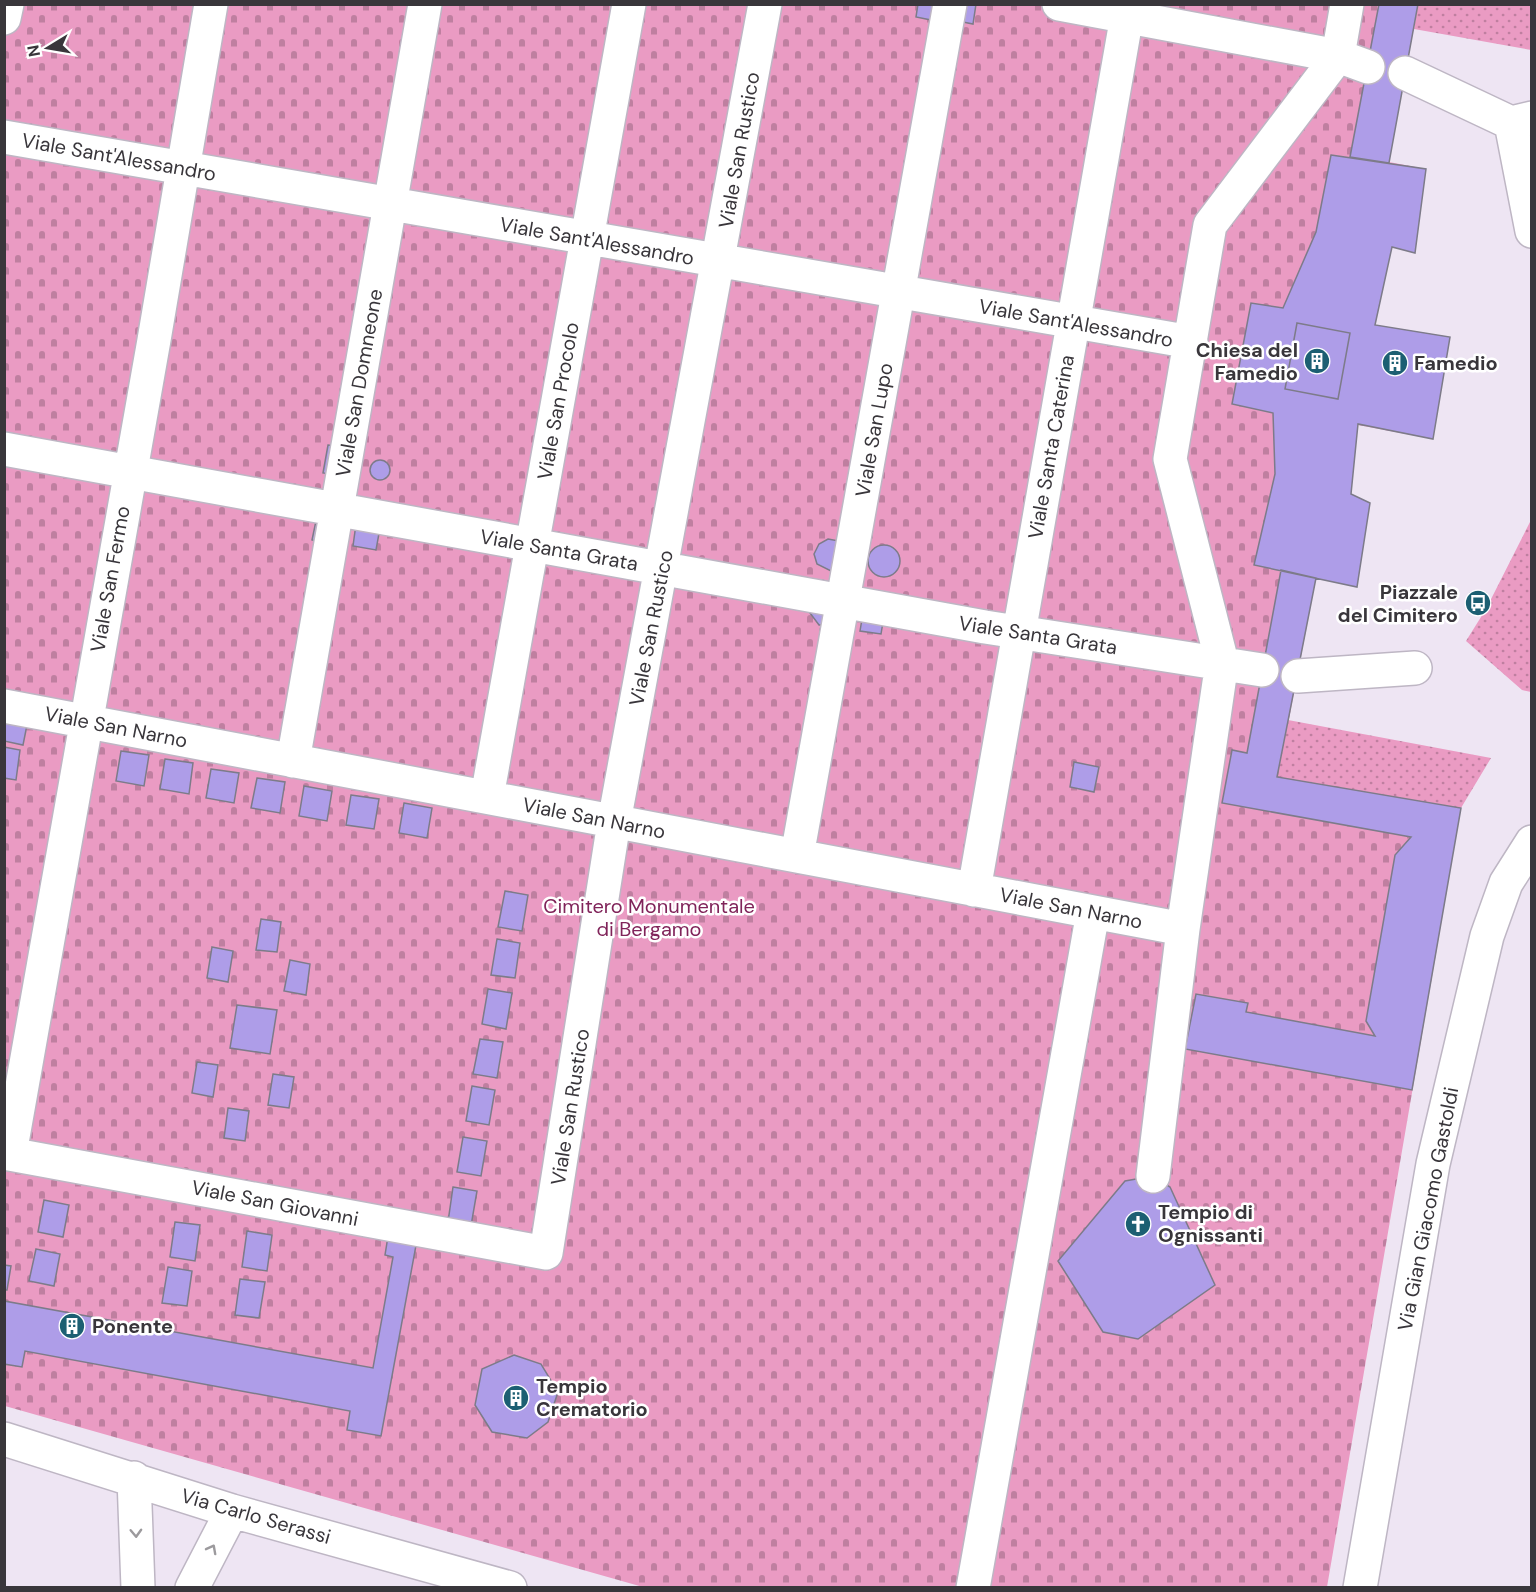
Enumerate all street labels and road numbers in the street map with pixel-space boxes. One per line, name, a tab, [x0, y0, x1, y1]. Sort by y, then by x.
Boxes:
street label: Viale San Rustico	[712, 70, 766, 230]
street label: Viale Sant'Alessandro	[20, 127, 218, 187]
street label: Viale Sant'Alessandro	[498, 211, 696, 271]
street label: Viale San Domneone	[330, 287, 388, 479]
street label: Viale Sant'Alessandro	[977, 293, 1175, 353]
street label: Viale San Procolo	[531, 320, 585, 482]
street label: Viale Santa Caterina	[1022, 353, 1080, 541]
street label: Viale San Lupo	[849, 361, 899, 499]
street label: Viale San Fermo	[84, 504, 136, 654]
street label: Viale Santa Grata	[478, 523, 640, 577]
street label: Viale San Rustico	[623, 548, 679, 708]
street label: Viale Santa Grata	[957, 610, 1119, 660]
street label: Viale San Narno	[42, 700, 190, 754]
street label: Viale San Narno	[520, 791, 668, 845]
street label: Viale San Narno	[997, 881, 1145, 935]
street label: Viale San Rustico	[545, 1027, 595, 1187]
street label: Via Gian Giacomo Gastoldi	[1392, 1085, 1464, 1333]
street label: Viale San Giovanni	[189, 1174, 361, 1232]
street label: Via Carlo Serassi	[178, 1482, 334, 1550]

